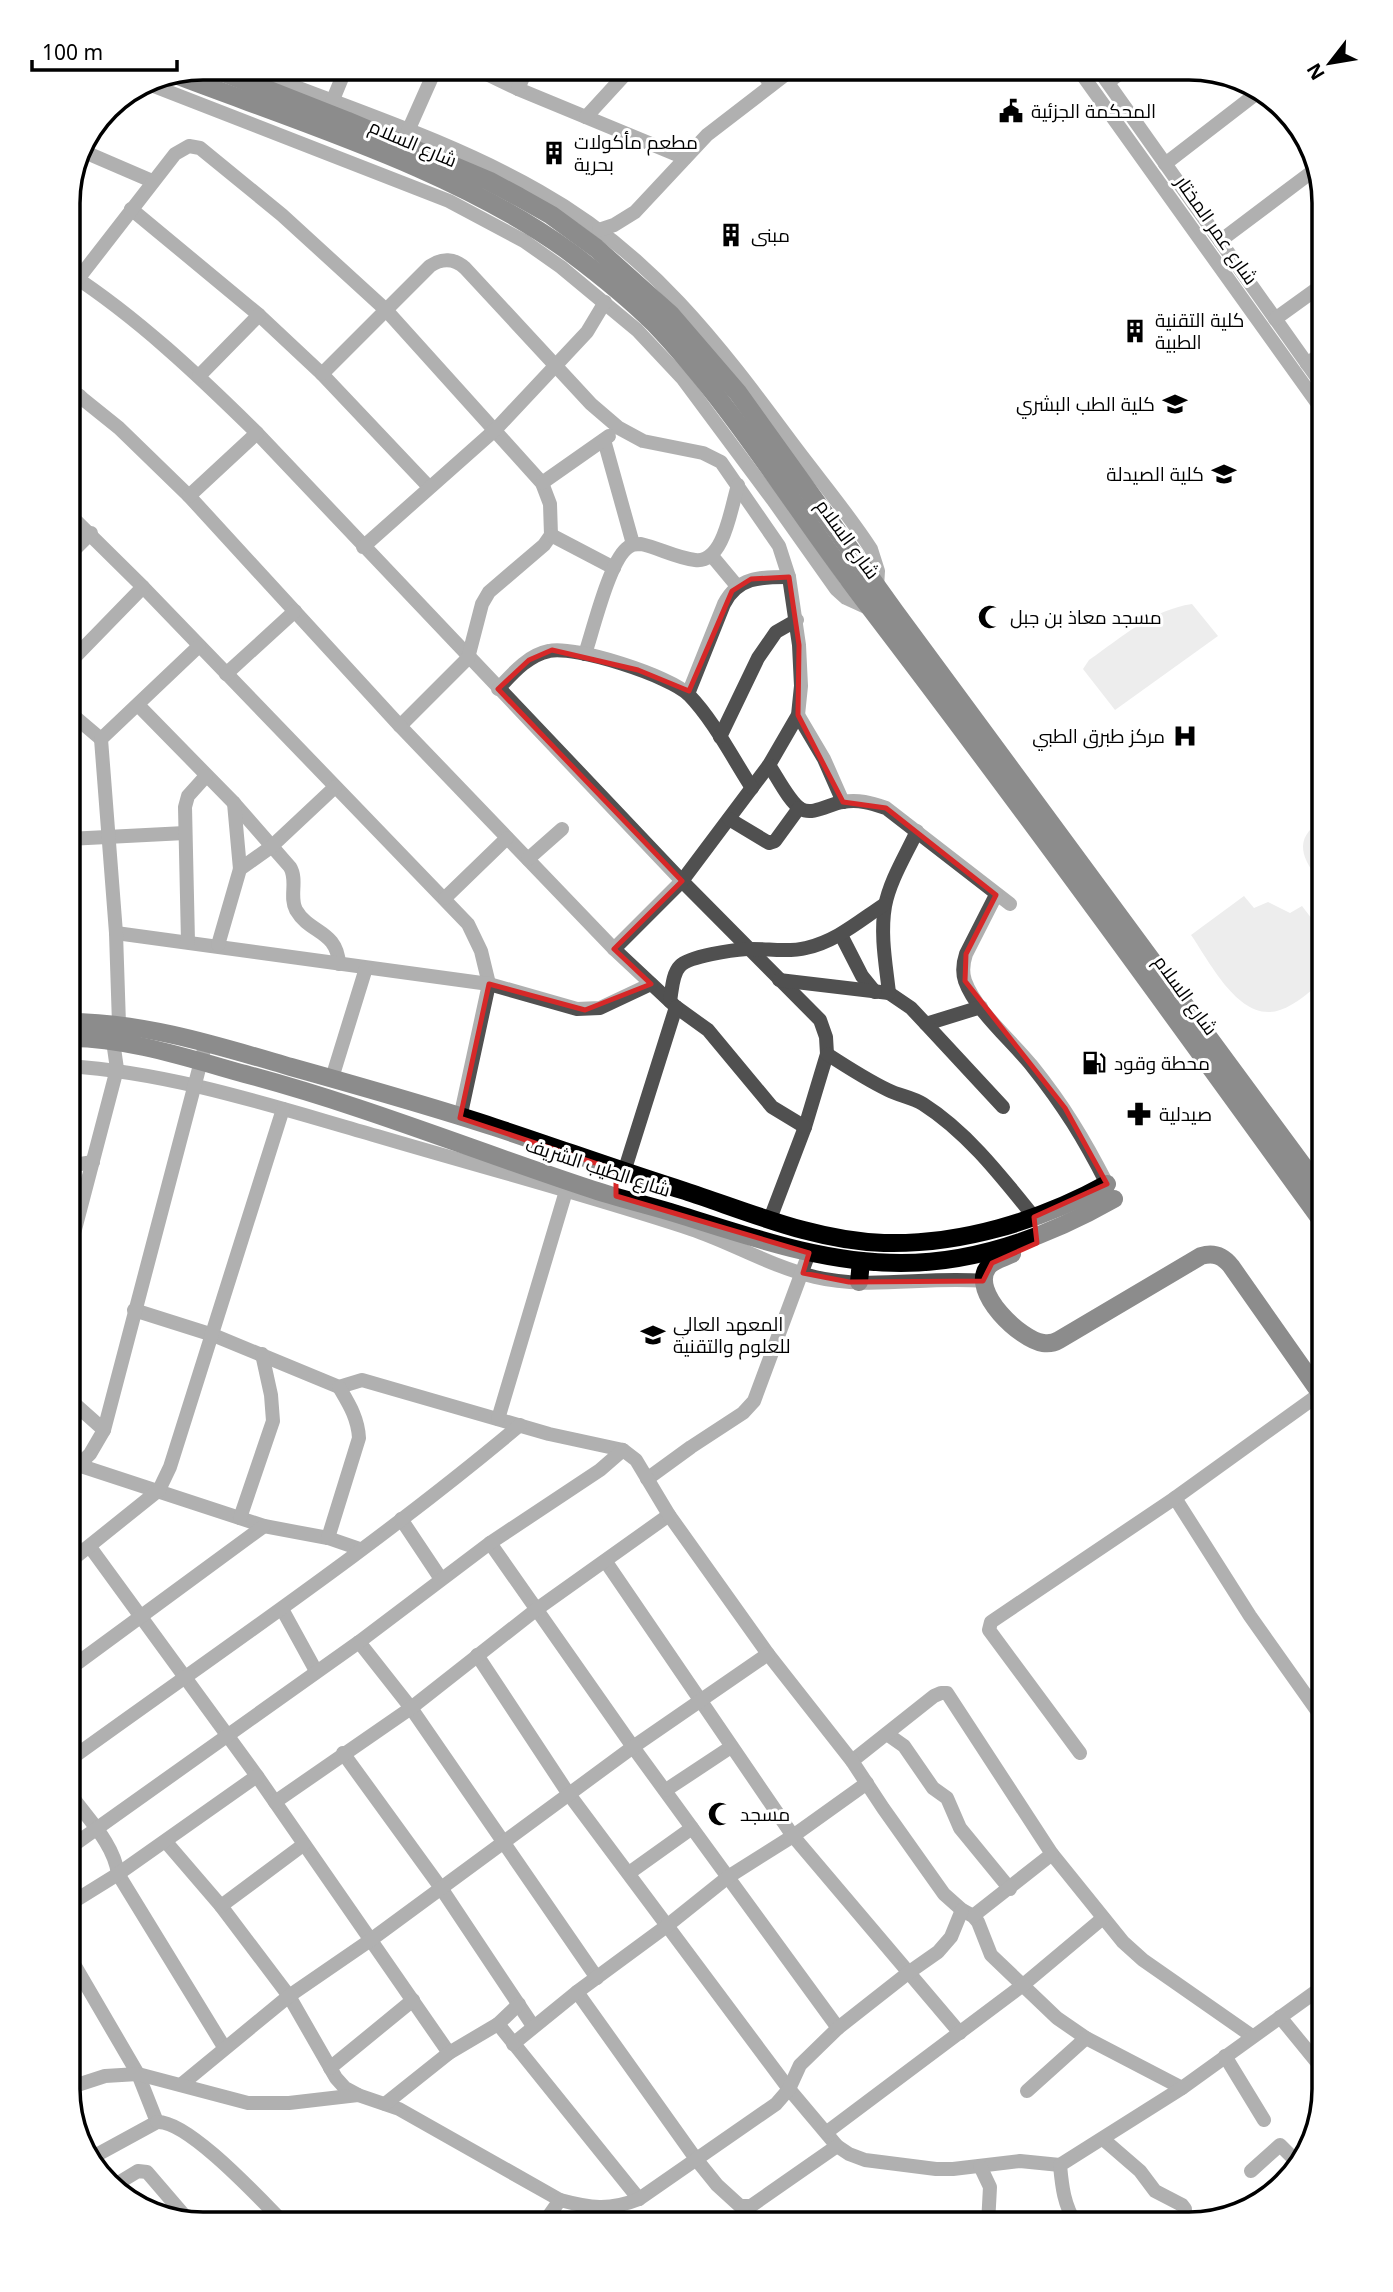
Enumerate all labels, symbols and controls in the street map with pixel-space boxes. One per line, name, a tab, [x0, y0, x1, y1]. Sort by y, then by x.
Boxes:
scale bar	[32, 28, 177, 72]
north arrow	[1295, 28, 1365, 98]
text: 100 m	[42, 38, 103, 66]
text: N	[1300, 58, 1331, 85]
public building icon: المحكمة الجزئية	[997, 97, 1025, 125]
place label: المحكمة الجزئية	[1031, 98, 1156, 124]
street label: شارع السلام	[365, 113, 461, 174]
place label: مطعم مأكولات بحرية	[574, 129, 698, 177]
building icon: مطعم مأكولات بحرية	[540, 139, 568, 167]
street label: شارع عمر المختار	[1168, 170, 1264, 290]
building icon: مبنى	[717, 221, 745, 249]
place label: مبنى	[751, 222, 790, 248]
place label: كلية التقنية الطبية	[1155, 307, 1244, 355]
building icon: كلية التقنية الطبية	[1121, 317, 1149, 345]
school or university icon: كلية الطب البشري	[1161, 390, 1189, 418]
place label: كلية الطب البشري	[1016, 391, 1155, 419]
school or university icon: كلية الصيدلة	[1210, 460, 1238, 488]
place label: كلية الصيدلة	[1106, 461, 1204, 487]
street label: شارع السلام	[809, 494, 886, 585]
mosque icon: مسجد معاذ بن جبل	[976, 603, 1004, 631]
place label: مسجد معاذ بن جبل	[1010, 604, 1162, 630]
hospital icon: مركز طبرق الطبي	[1171, 722, 1199, 750]
place label: مركز طبرق الطبي	[1032, 723, 1165, 751]
street label: شارع السلام	[1147, 950, 1224, 1041]
fuel station icon: محطة وقود	[1080, 1049, 1108, 1077]
place label: محطة وقود	[1114, 1050, 1210, 1076]
pharmacy icon: صيدلية	[1125, 1100, 1153, 1128]
place label: صيدلية	[1159, 1101, 1212, 1127]
street label: شارع الطيب الشريف	[522, 1131, 674, 1204]
place label: المعهد العالي للعلوم والتقنية	[673, 1311, 790, 1360]
school or university icon: المعهد العالي للعلوم والتقنية	[639, 1321, 667, 1349]
mosque icon: مسجد	[706, 1800, 734, 1828]
place label: مسجد	[740, 1801, 790, 1827]

